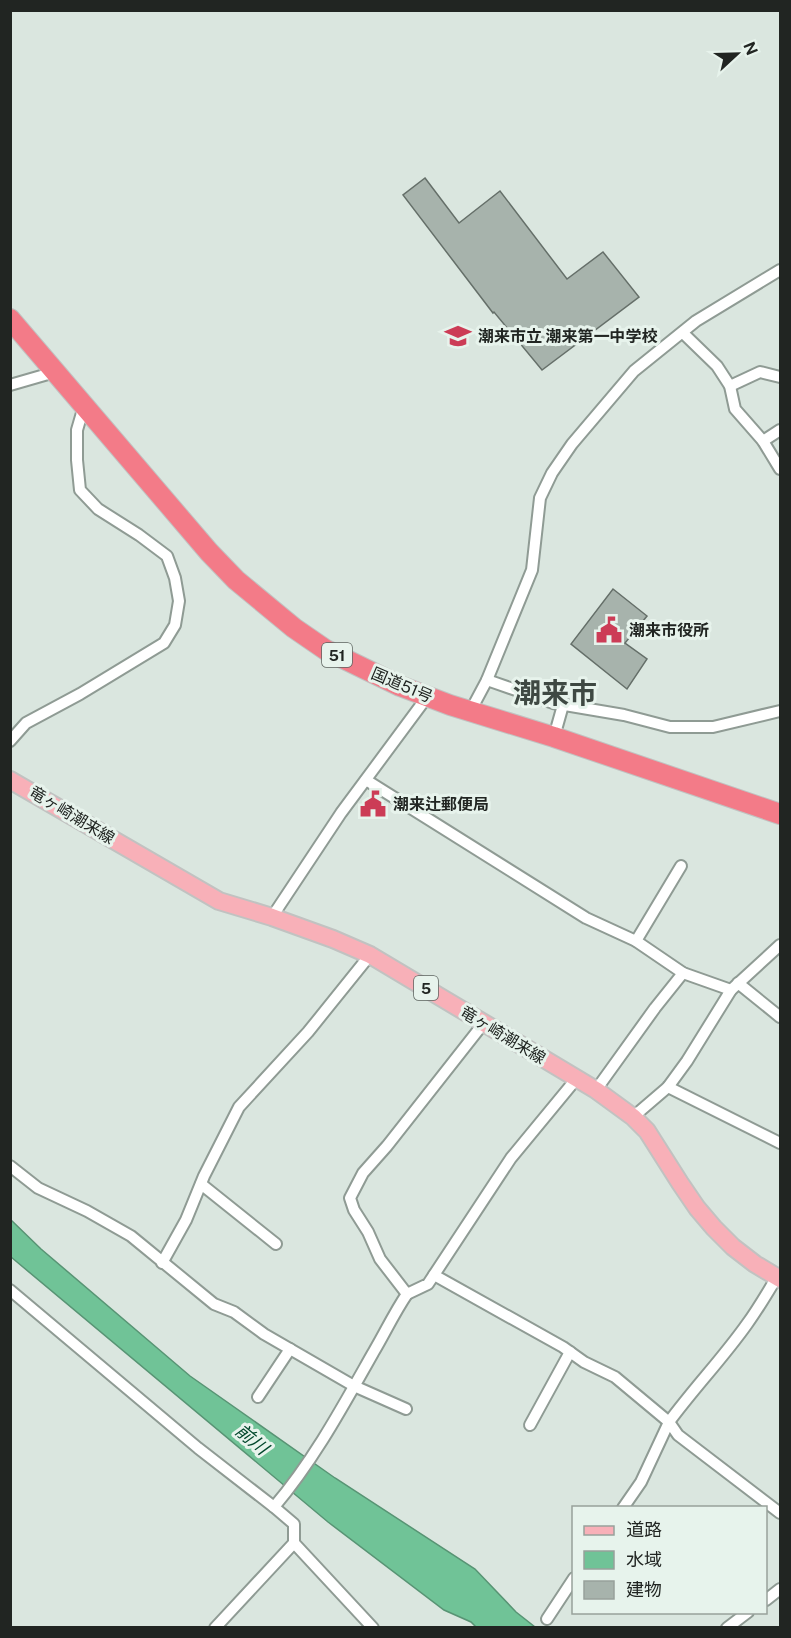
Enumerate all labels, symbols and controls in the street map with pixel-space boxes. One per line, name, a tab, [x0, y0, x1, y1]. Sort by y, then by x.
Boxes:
north arrow	[707, 24, 767, 84]
text: N	[739, 39, 762, 58]
school or university icon: 潮来市立 潮来第一中学校	[443, 321, 473, 351]
place label: 潮来市立 潮来第一中学校	[478, 327, 658, 346]
public building icon: 潮来市役所	[594, 615, 624, 645]
place label: 潮来市役所	[629, 621, 709, 640]
road number: 51	[322, 643, 352, 667]
street label: 国道51号	[368, 664, 436, 706]
district label: 潮来市	[513, 676, 597, 709]
street label: 竜ヶ崎潮来線	[26, 782, 118, 848]
public building icon: 潮来辻郵便局	[358, 789, 388, 819]
place label: 潮来辻郵便局	[393, 795, 489, 814]
road number: 5	[414, 976, 438, 1000]
street label: 竜ヶ崎潮来線	[457, 1002, 549, 1068]
water label: 前川	[231, 1419, 274, 1460]
legend	[572, 1506, 767, 1614]
text: 道路	[626, 1519, 662, 1540]
text: 水域	[626, 1549, 662, 1570]
text: 建物	[626, 1579, 662, 1600]

